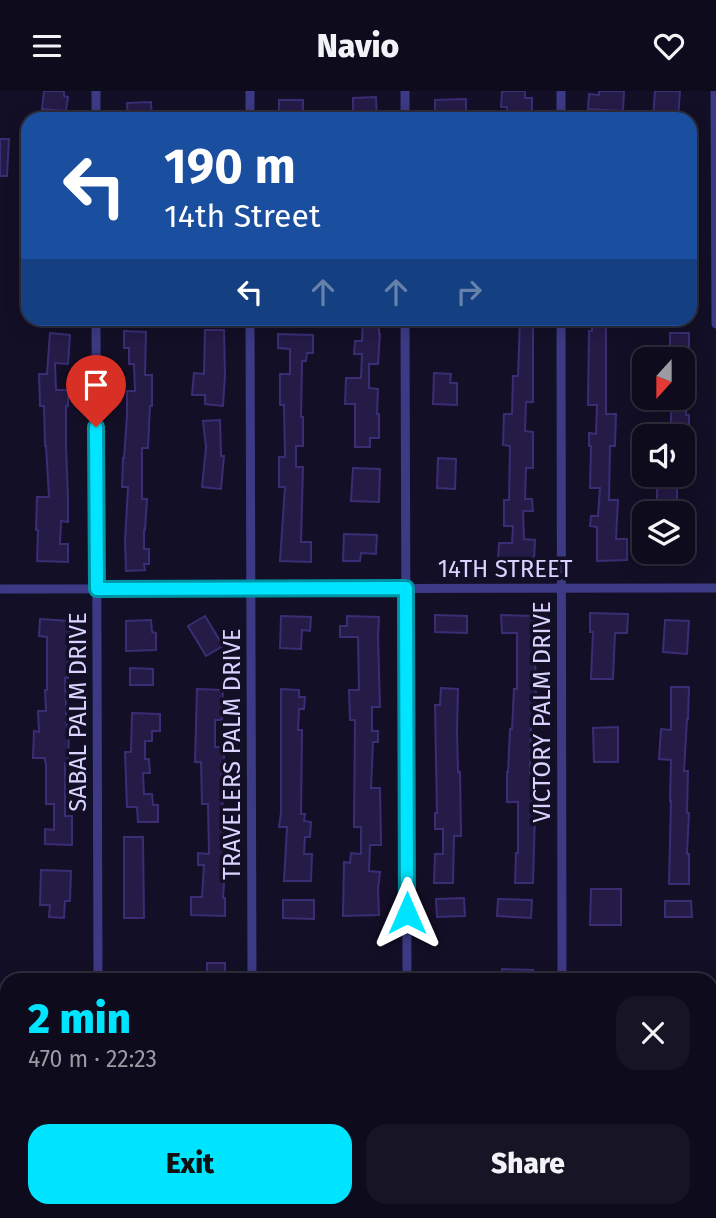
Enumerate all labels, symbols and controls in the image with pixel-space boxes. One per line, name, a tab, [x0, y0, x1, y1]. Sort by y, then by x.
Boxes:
icon: menu	[28, 27, 66, 65]
text: Navio	[317, 27, 399, 65]
icon: heart	[650, 27, 688, 65]
text: 190 m	[164, 137, 296, 196]
icon: left	[49, 140, 140, 231]
text: 14th Street	[164, 197, 320, 235]
icon: left	[231, 273, 269, 311]
icon: ahead	[304, 273, 342, 311]
icon: ahead	[377, 273, 415, 311]
icon: right	[450, 273, 488, 311]
north arrow	[632, 347, 695, 409]
map controls	[632, 347, 695, 564]
pin	[66, 355, 126, 427]
icon: arrive	[77, 366, 115, 404]
button: sound	[632, 424, 695, 487]
button: layers	[632, 501, 695, 564]
street label: 14TH STREET	[438, 555, 573, 583]
street label: VICTORY PALM DRIVE	[528, 601, 556, 823]
street label: SABAL PALM DRIVE	[64, 612, 92, 812]
street label: TRAVELERS PALM DRIVE	[218, 628, 246, 880]
position arrow	[370, 876, 444, 950]
text: 2 min	[28, 994, 131, 1044]
button: close	[616, 996, 690, 1070]
text: 470 m · 22:23	[28, 1045, 157, 1073]
button: Exit	[28, 1124, 352, 1204]
button: Share	[366, 1124, 690, 1204]

